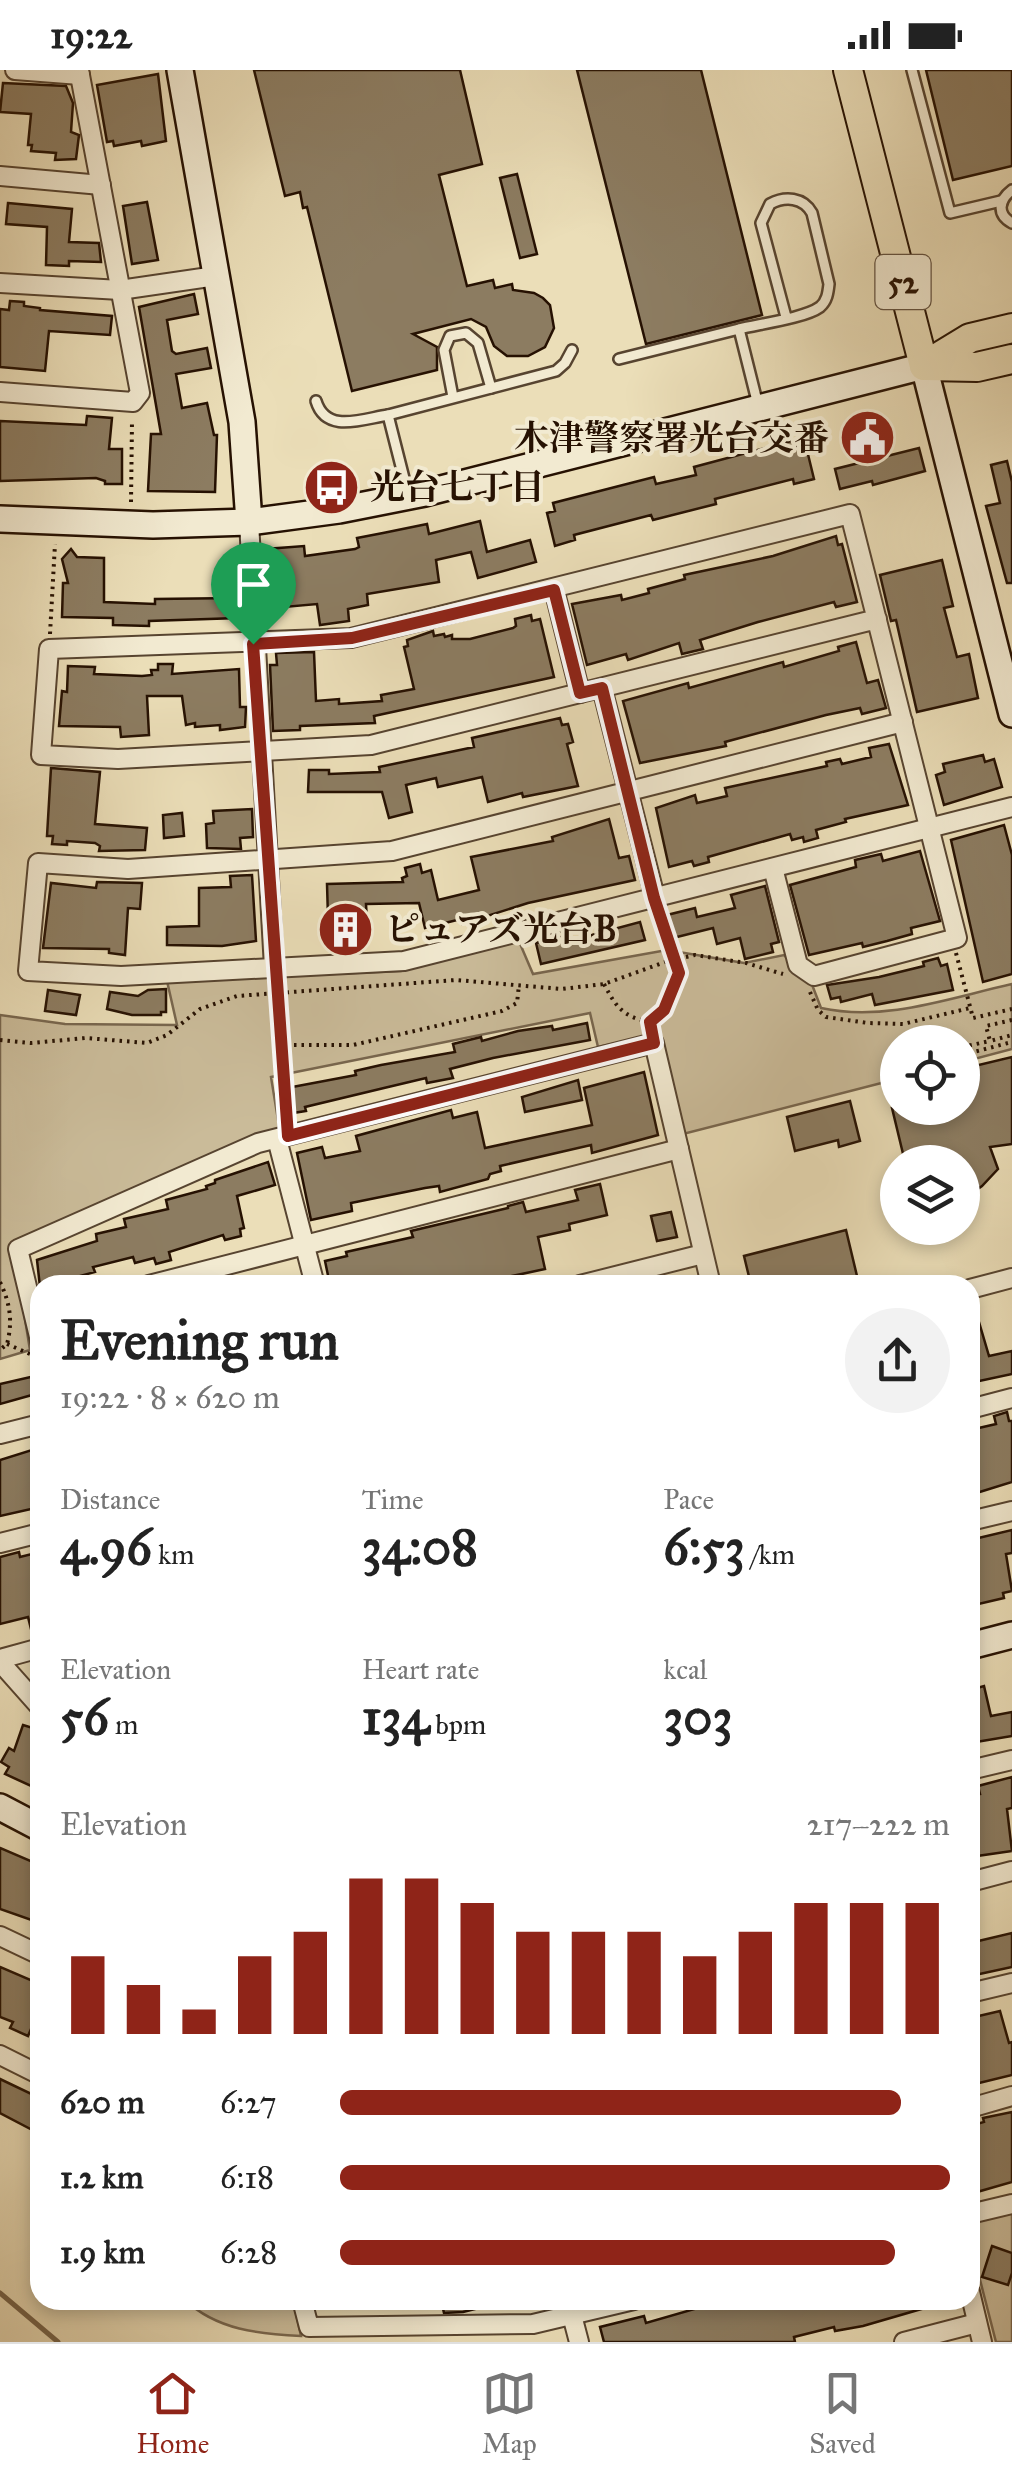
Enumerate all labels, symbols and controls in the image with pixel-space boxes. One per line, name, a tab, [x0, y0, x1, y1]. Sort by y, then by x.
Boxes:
text: 19:22	[50, 12, 132, 58]
road number: 52	[876, 255, 930, 309]
public building icon: 木津警察署光台交番	[838, 408, 898, 468]
place label: 木津警察署光台交番	[514, 417, 829, 460]
bus stop icon: 光台七丁目	[301, 457, 361, 517]
place label: 光台七丁目	[370, 466, 545, 509]
pin	[211, 542, 296, 645]
icon: arrive	[226, 557, 281, 612]
building icon: ピュアズ光台B	[316, 899, 376, 959]
place label: ピュアズ光台B	[385, 908, 617, 951]
map controls	[880, 1025, 980, 1245]
button: locate	[880, 1025, 980, 1125]
button: layers	[880, 1145, 980, 1245]
text: Evening run	[60, 1307, 339, 1374]
button: share	[845, 1308, 950, 1413]
text: 19:22 · 8 × 620 m	[60, 1378, 280, 1417]
text: Distance	[60, 1482, 160, 1517]
text: Time	[362, 1482, 424, 1517]
text: Pace	[663, 1482, 714, 1517]
text: 4.96	[60, 1517, 152, 1578]
text: 34:08	[362, 1517, 478, 1578]
text: 6:53	[663, 1517, 745, 1578]
text: km	[152, 1537, 194, 1572]
text: /km	[745, 1537, 795, 1572]
text: Elevation	[60, 1652, 171, 1687]
text: Heart rate	[362, 1652, 479, 1687]
text: kcal	[663, 1652, 707, 1687]
text: 56	[60, 1687, 109, 1748]
text: 134	[362, 1687, 429, 1748]
text: 303	[663, 1687, 732, 1748]
text: m	[109, 1707, 138, 1742]
text: bpm	[429, 1707, 486, 1742]
text: Elevation	[60, 1805, 187, 1844]
text: 217–222 m	[807, 1805, 950, 1844]
text: 620 m	[60, 2083, 145, 2122]
text: 6:27	[220, 2083, 276, 2122]
text: 1.2 km	[60, 2158, 144, 2197]
text: 6:18	[220, 2158, 274, 2197]
text: 1.9 km	[60, 2233, 145, 2272]
text: 6:28	[220, 2233, 277, 2272]
tab: Home	[136, 2366, 209, 2461]
tab: Map	[482, 2366, 537, 2461]
tab: Saved	[809, 2366, 876, 2461]

